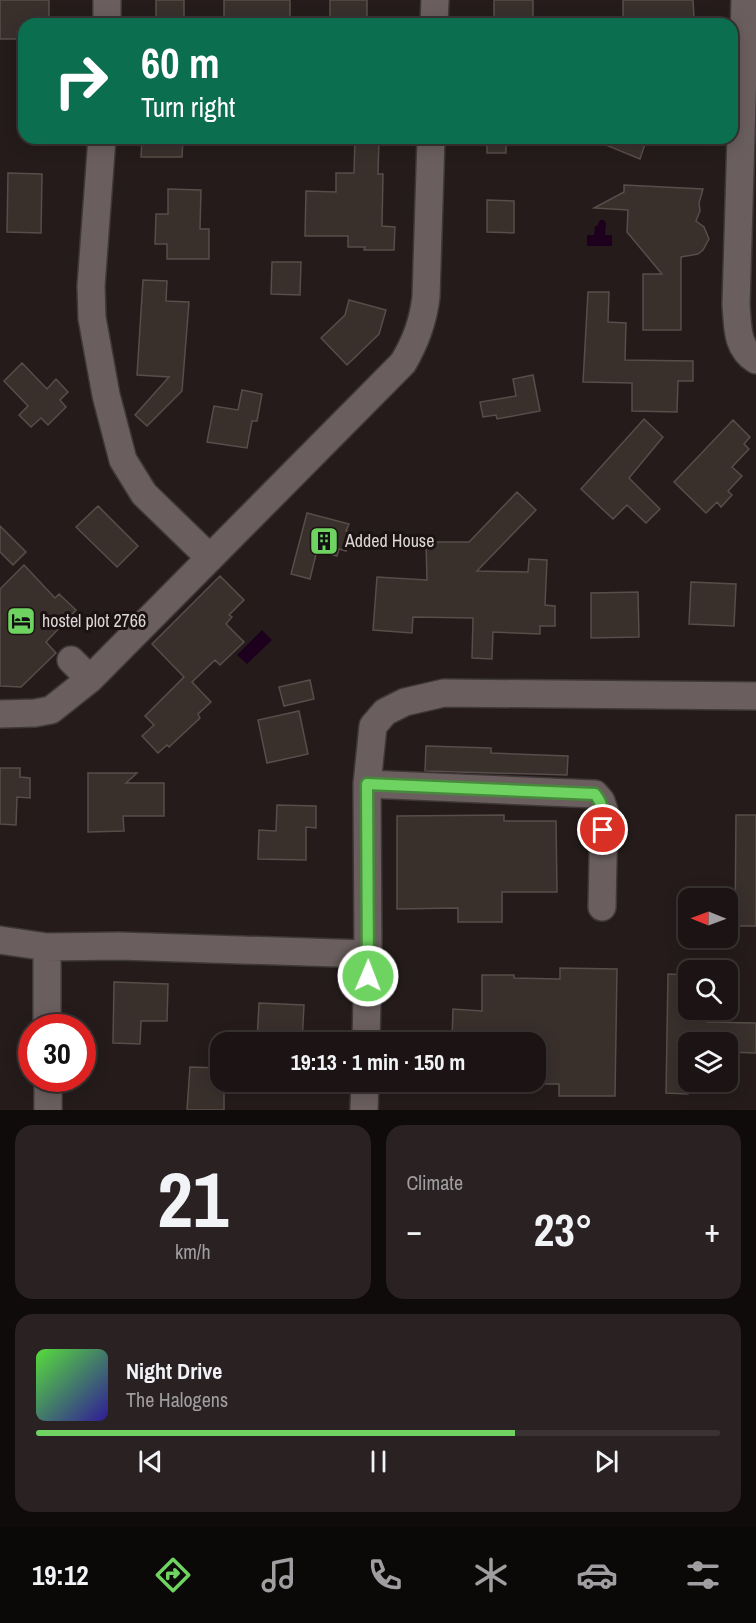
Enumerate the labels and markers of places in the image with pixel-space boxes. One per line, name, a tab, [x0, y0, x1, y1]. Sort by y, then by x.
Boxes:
building icon: Added House	[308, 525, 340, 557]
place label: Added House	[344, 528, 434, 553]
hotel icon: hostel plot 2766	[5, 605, 37, 637]
place label: hostel plot 2766	[42, 608, 146, 633]
pin	[577, 804, 628, 855]

